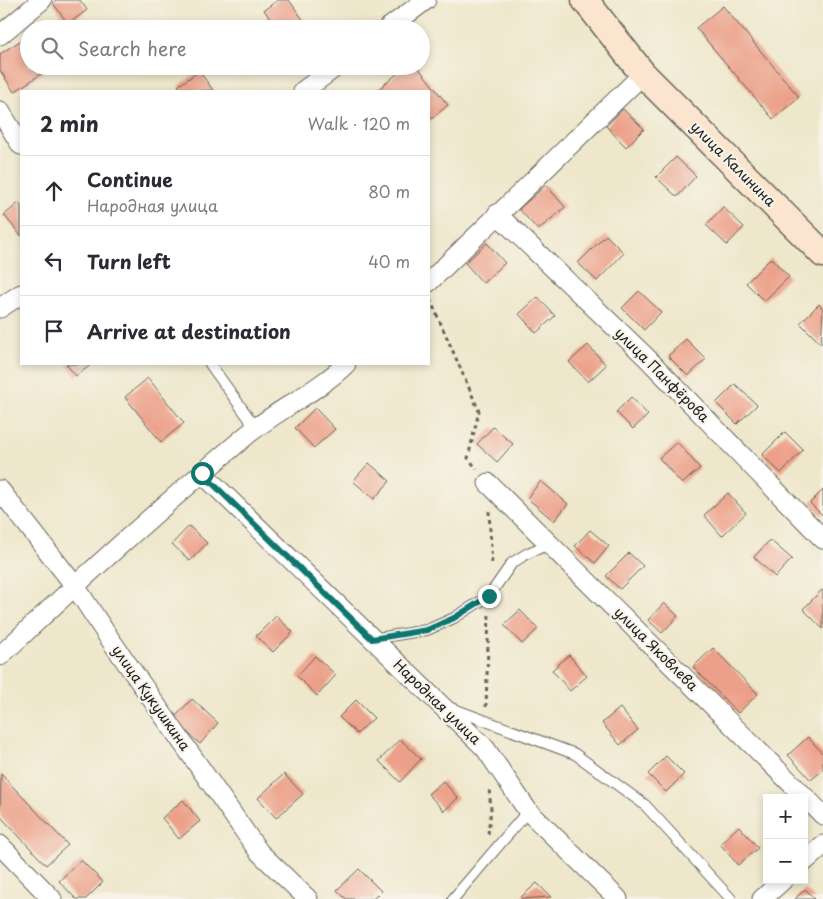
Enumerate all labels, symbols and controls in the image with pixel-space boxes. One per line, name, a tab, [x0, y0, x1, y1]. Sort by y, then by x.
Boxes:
search box	[20, 20, 430, 75]
icon: search	[38, 34, 66, 62]
text: Search here	[78, 34, 187, 62]
text: 2 min	[40, 107, 99, 139]
text: Walk · 120 m	[308, 111, 410, 135]
street label: улица Калинина	[686, 116, 781, 211]
text: Continue	[87, 165, 173, 193]
icon: ahead	[40, 177, 68, 205]
text: 80 m	[368, 179, 410, 203]
text: Народная улица	[87, 193, 218, 217]
icon: left	[40, 247, 68, 275]
text: Turn left	[87, 247, 171, 275]
text: 40 m	[368, 249, 410, 273]
icon: arrive	[40, 317, 68, 345]
text: Arrive at destination	[87, 317, 291, 345]
street label: улица Панфёрова	[610, 323, 715, 427]
route start	[191, 462, 214, 485]
route end	[478, 585, 501, 608]
street label: улица Яковлева	[610, 602, 703, 696]
street label: улица Кукушкина	[107, 641, 196, 755]
street label: Народная улица	[389, 654, 486, 749]
map controls	[763, 794, 808, 884]
button: +	[763, 794, 808, 839]
button: −	[763, 839, 808, 884]

